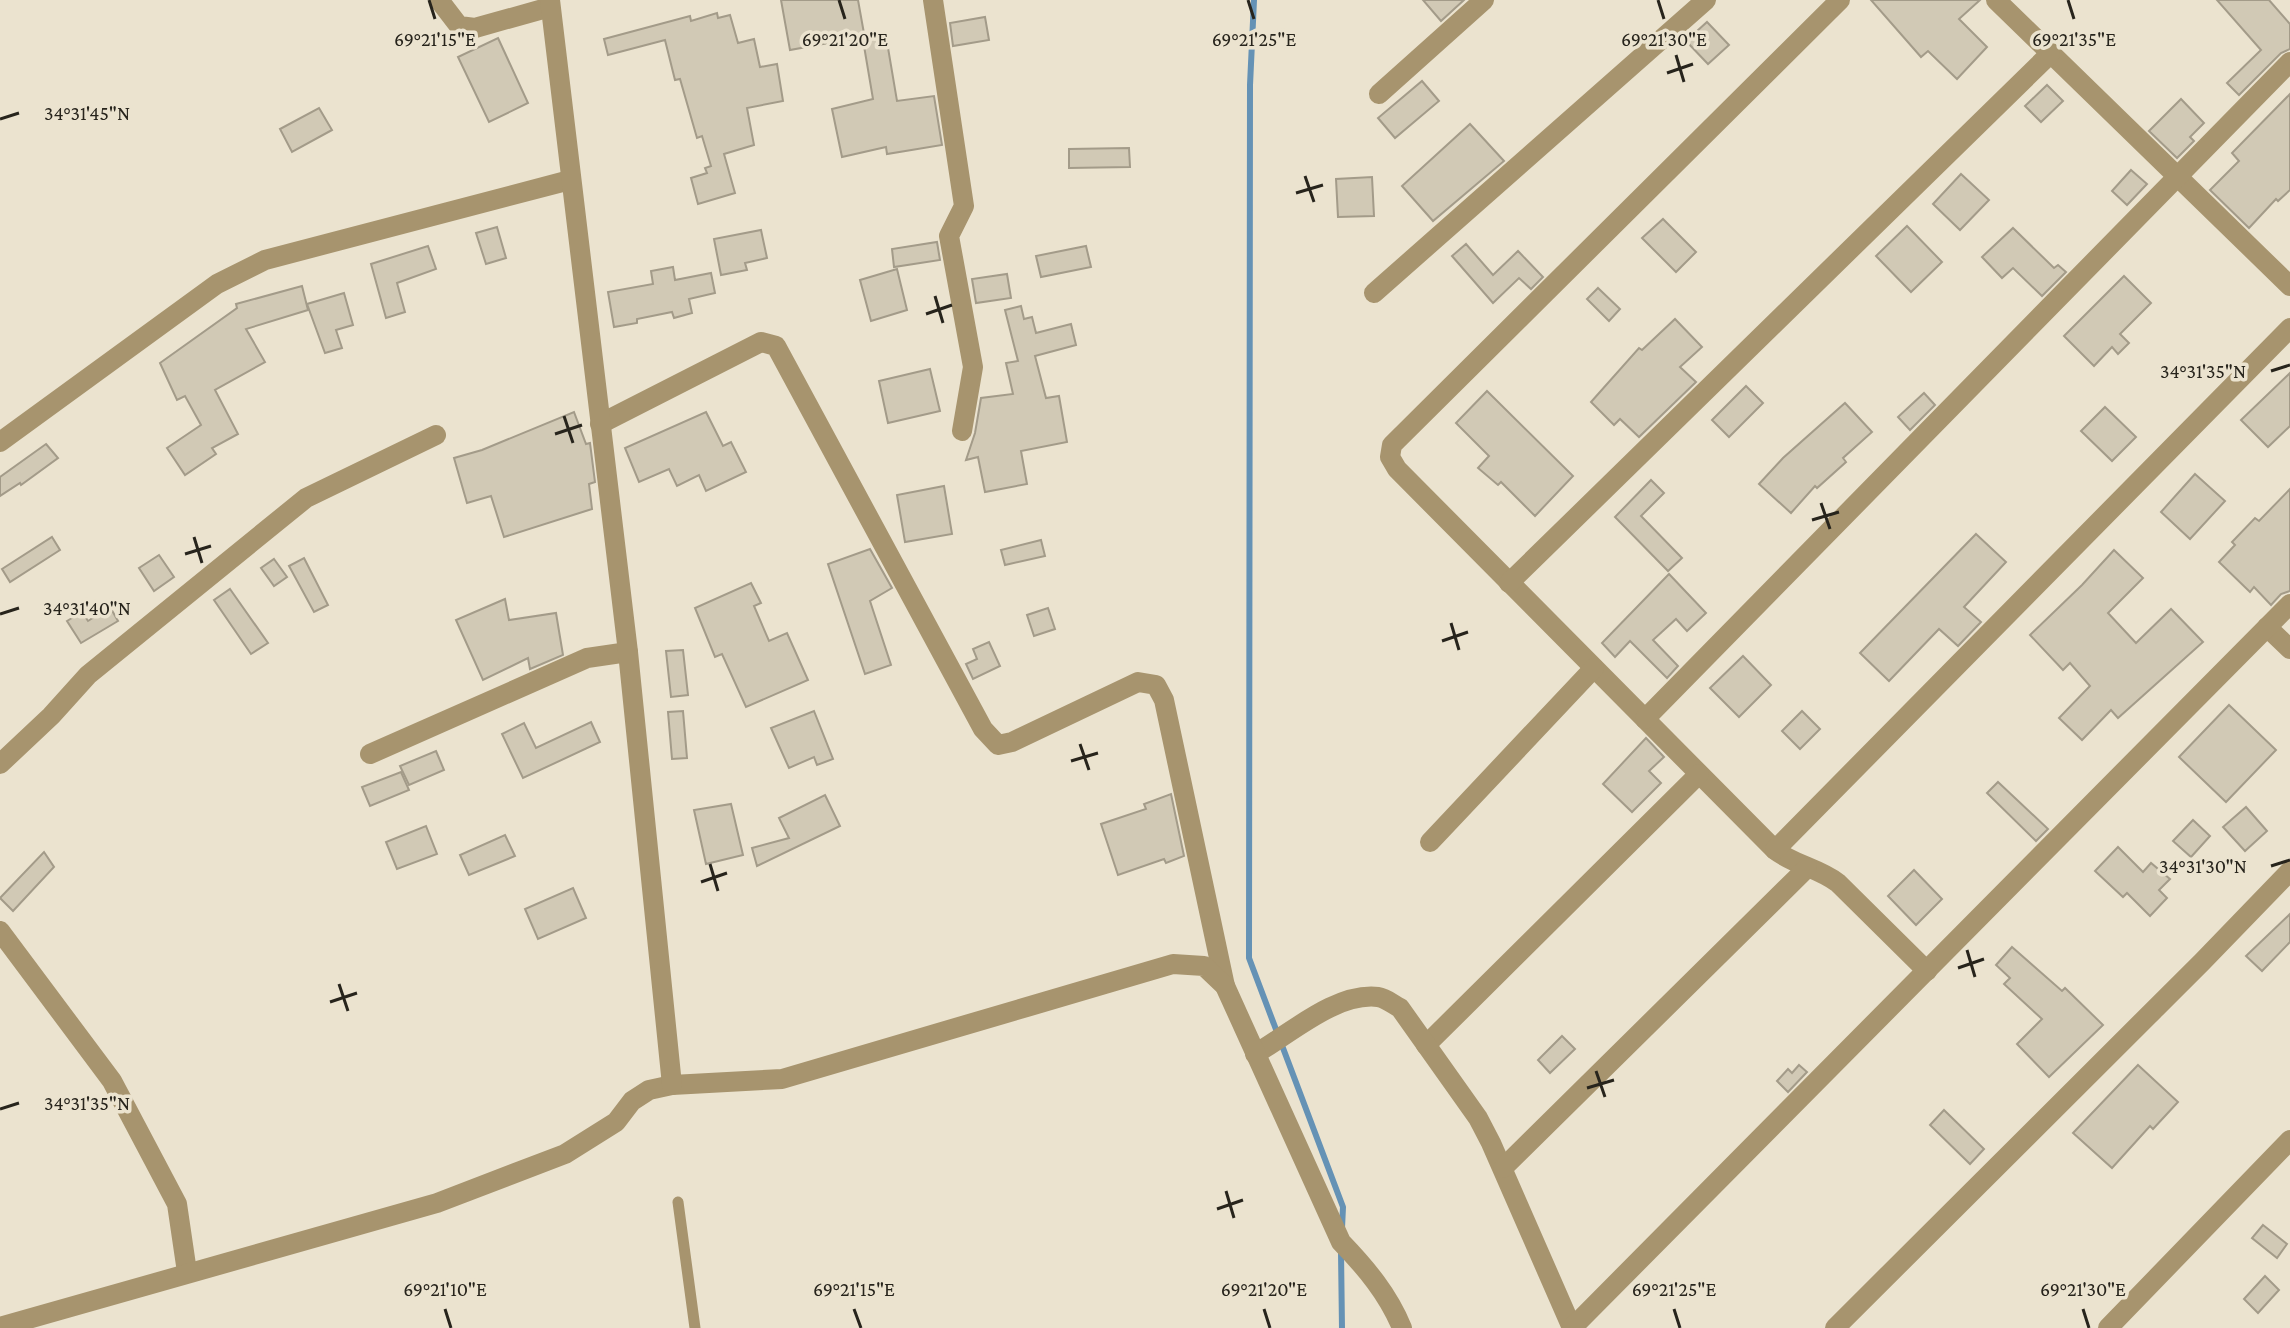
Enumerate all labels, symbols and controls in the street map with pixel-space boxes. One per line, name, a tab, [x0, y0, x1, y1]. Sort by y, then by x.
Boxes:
text: 69°21'15"E	[394, 28, 476, 50]
text: 69°21'20"E	[802, 28, 888, 50]
text: 69°21'25"E	[1212, 28, 1296, 50]
text: 69°21'30"E	[1621, 28, 1707, 50]
text: 69°21'35"E	[2032, 28, 2116, 50]
text: 34°31'45"N	[44, 102, 130, 124]
text: 34°31'35"N	[2160, 360, 2246, 382]
text: 34°31'40"N	[43, 597, 131, 619]
text: 34°31'30"N	[2159, 855, 2247, 877]
text: 34°31'35"N	[44, 1092, 130, 1114]
text: 69°21'10"E	[403, 1278, 487, 1300]
text: 69°21'15"E	[813, 1278, 895, 1300]
text: 69°21'20"E	[1221, 1278, 1307, 1300]
text: 69°21'25"E	[1632, 1278, 1716, 1300]
text: 69°21'30"E	[2040, 1278, 2126, 1300]

